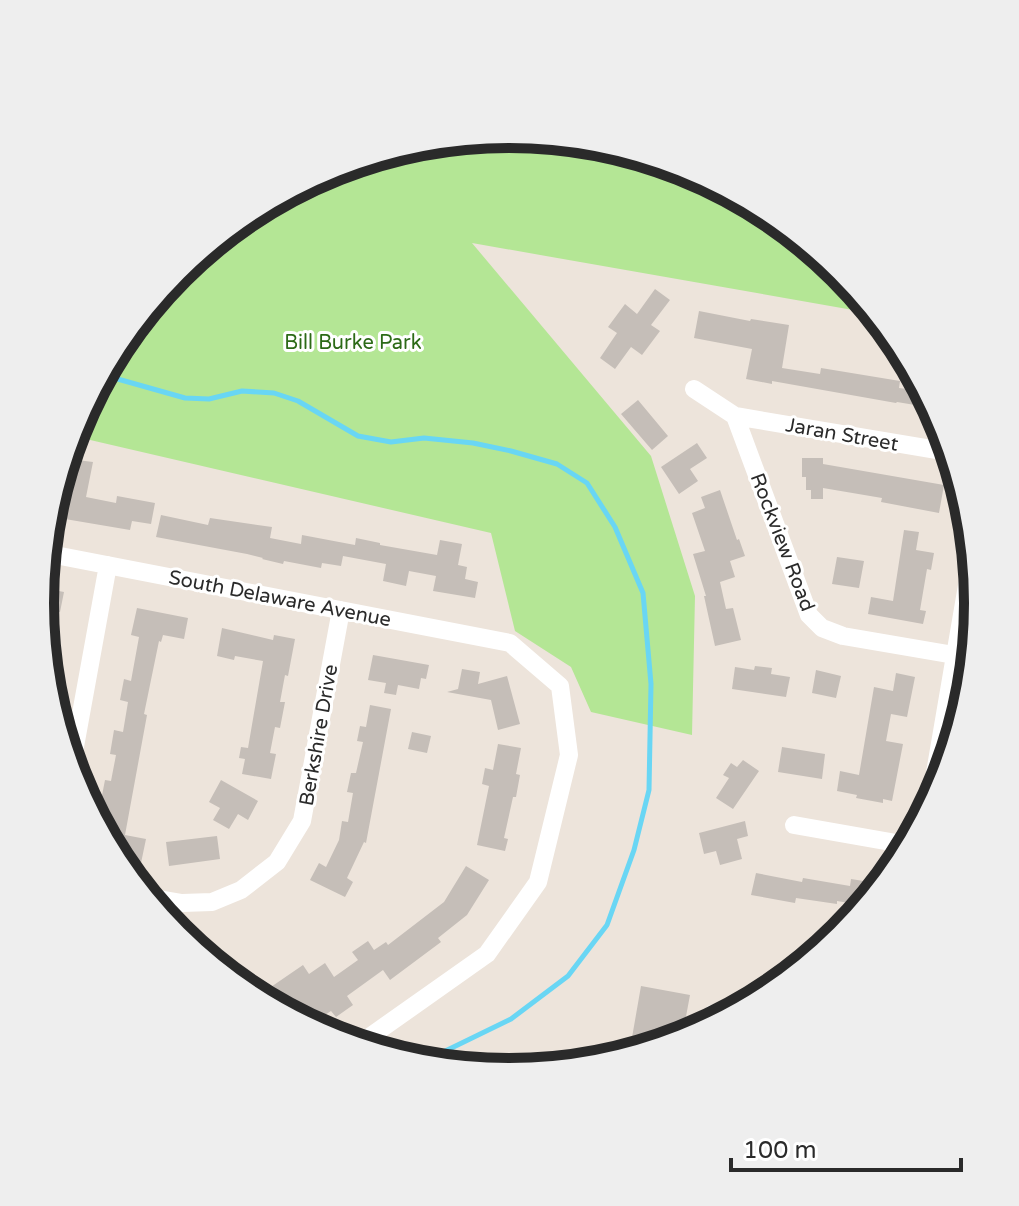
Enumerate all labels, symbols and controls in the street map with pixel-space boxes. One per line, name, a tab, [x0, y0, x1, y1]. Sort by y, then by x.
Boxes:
park label: Bill Burke Park	[284, 331, 422, 355]
street label: Jaran Street	[784, 413, 900, 457]
street label: Rockview Road	[745, 470, 819, 615]
street label: South Delaware Avenue	[167, 566, 393, 632]
street label: Berkshire Drive	[295, 662, 343, 808]
scale bar	[731, 1122, 961, 1172]
text: 100 m	[743, 1136, 817, 1165]

